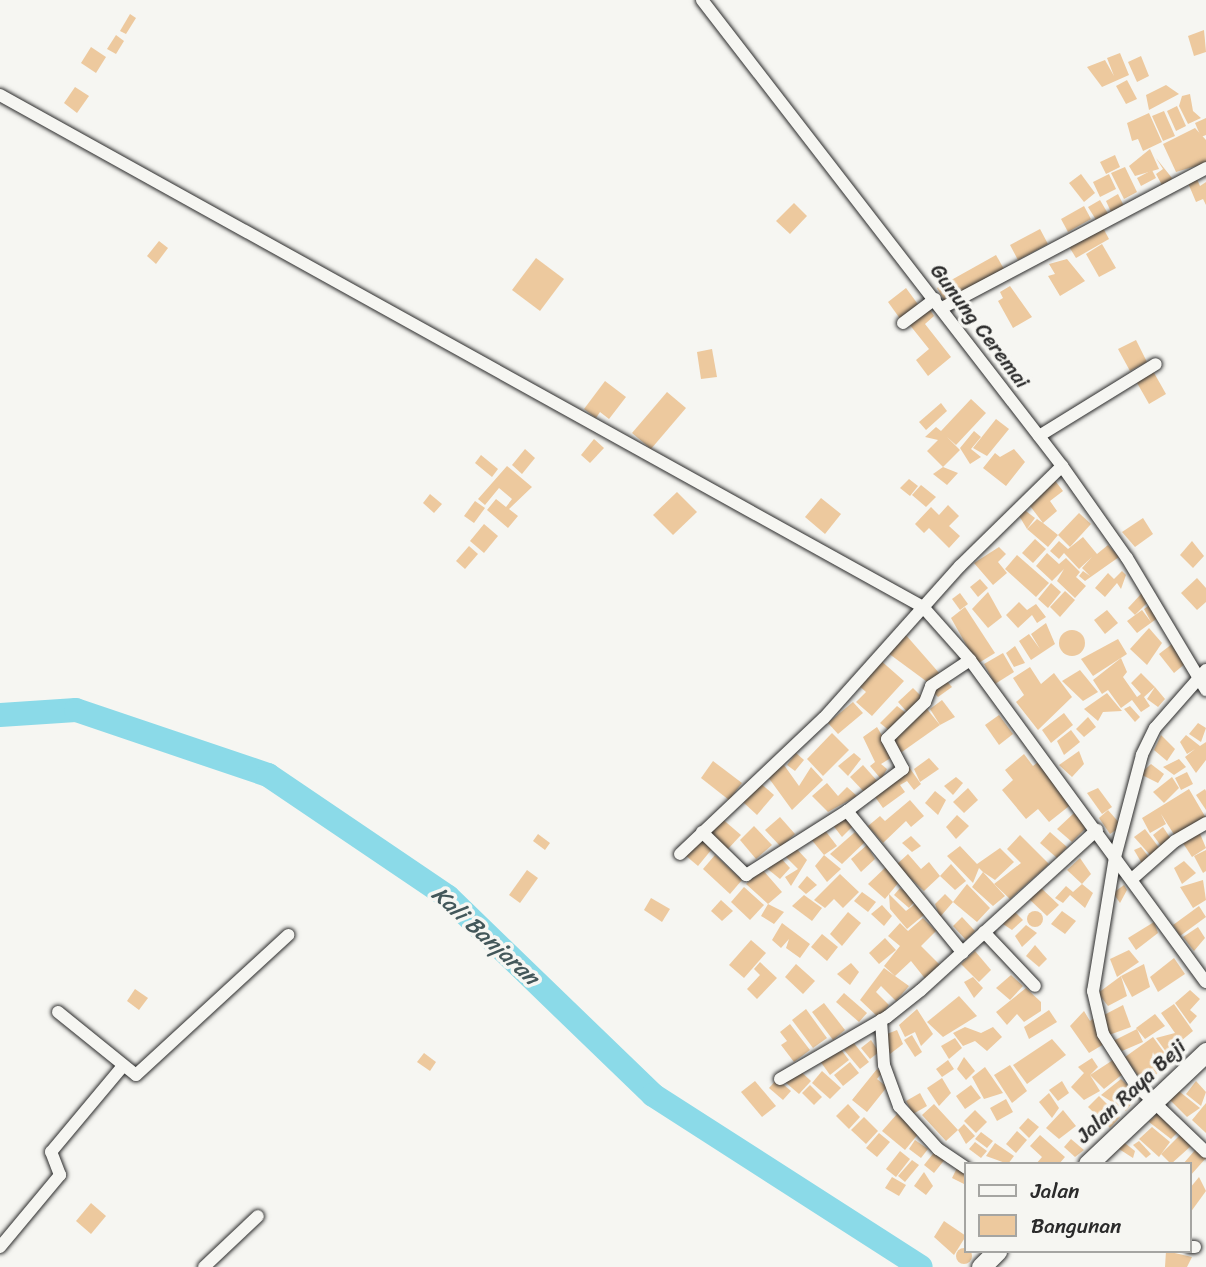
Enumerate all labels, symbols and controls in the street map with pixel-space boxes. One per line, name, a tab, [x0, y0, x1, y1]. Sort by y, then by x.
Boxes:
street label: Gunung Ceremai	[925, 258, 1035, 394]
water label: Kali Banjaran	[426, 880, 544, 992]
street label: Jalan Raya Beji	[1071, 1034, 1191, 1148]
legend	[964, 1162, 1192, 1253]
text: Jalan	[1031, 1172, 1079, 1210]
text: Bangunan	[1031, 1207, 1121, 1245]

